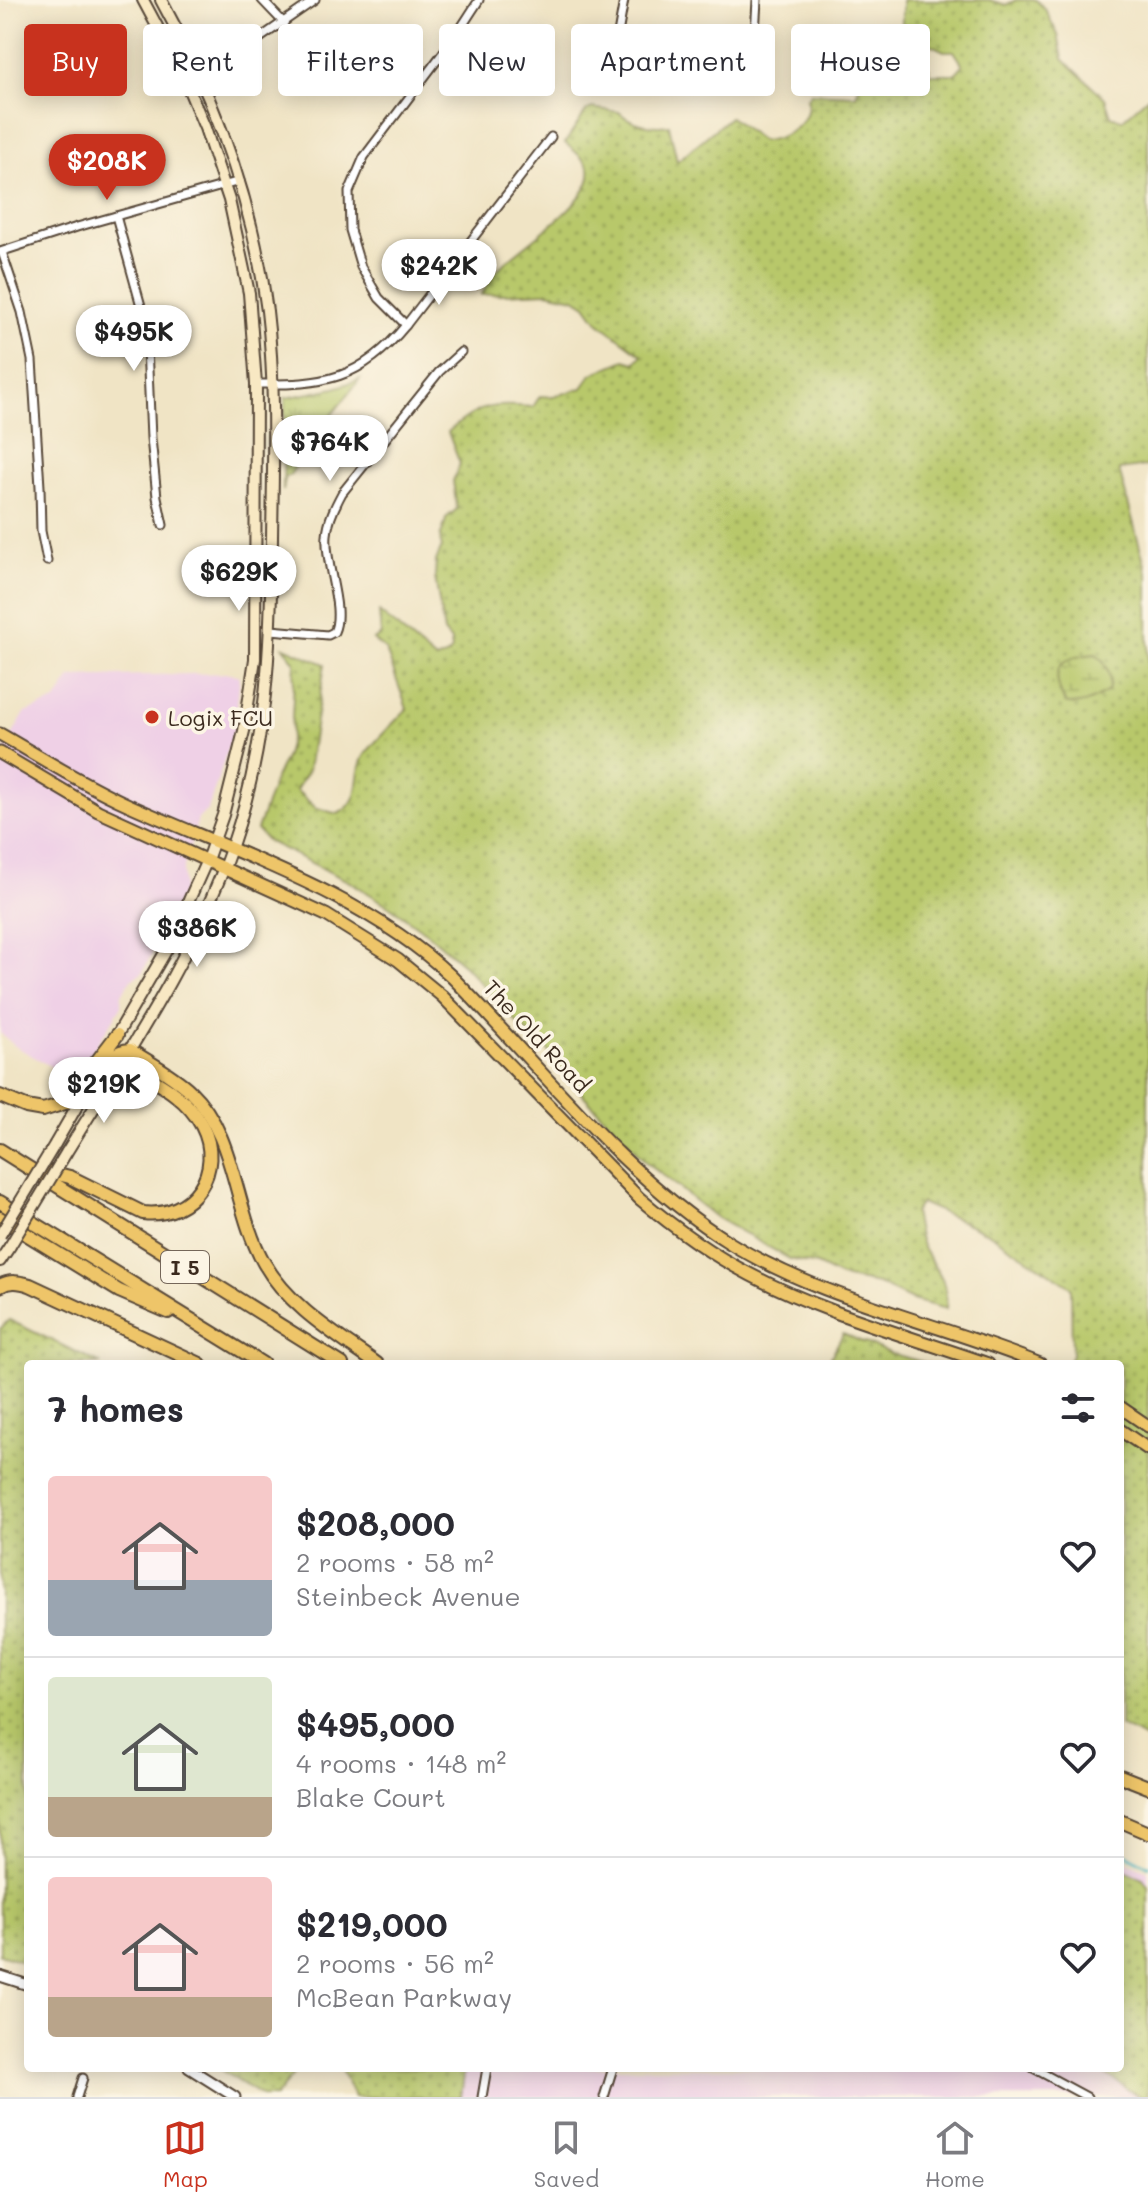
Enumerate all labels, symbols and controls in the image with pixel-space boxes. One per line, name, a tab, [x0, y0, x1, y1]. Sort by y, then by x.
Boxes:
chip: Buy	[24, 24, 127, 96]
chip: Rent	[143, 24, 262, 96]
chip: Filters	[278, 24, 423, 96]
chip: New	[439, 24, 555, 96]
chip: Apartment	[571, 24, 775, 96]
chip: House	[791, 24, 930, 96]
pin: $208K	[51, 134, 163, 202]
text: $208K	[67, 143, 147, 177]
pin: $242K	[383, 239, 495, 307]
text: $242K	[400, 248, 478, 282]
pin: $495K	[78, 305, 190, 373]
text: $495K	[94, 314, 174, 348]
pin: $764K	[274, 415, 386, 483]
text: $764K	[290, 424, 370, 458]
pin: $629K	[183, 545, 295, 613]
text: $629K	[199, 554, 279, 588]
place label: Logix FCU	[168, 703, 273, 732]
marker: Logix FCU	[143, 708, 161, 726]
pin: $386K	[141, 901, 253, 969]
text: $386K	[157, 910, 237, 944]
street label: The Old Road	[477, 973, 597, 1099]
pin: $219K	[48, 1057, 160, 1125]
text: $219K	[67, 1066, 141, 1100]
road number: I 5	[161, 1251, 209, 1283]
text: 7 homes	[48, 1386, 184, 1431]
icon: filters	[1056, 1386, 1100, 1430]
text: $208,000	[296, 1500, 455, 1545]
icon: home	[112, 1508, 208, 1604]
icon: heart	[1056, 1534, 1100, 1578]
text: 2 rooms · 58 m²	[296, 1545, 494, 1579]
text: Steinbeck Avenue	[296, 1579, 521, 1613]
text: $495,000	[296, 1701, 455, 1746]
icon: home	[112, 1709, 208, 1805]
icon: heart	[1056, 1735, 1100, 1779]
text: 4 rooms · 148 m²	[296, 1746, 506, 1780]
text: Blake Court	[296, 1780, 446, 1814]
text: $219,000	[296, 1901, 448, 1946]
icon: home	[112, 1909, 208, 2005]
icon: heart	[1056, 1935, 1100, 1979]
text: 2 rooms · 56 m²	[296, 1946, 494, 1980]
text: McBean Parkway	[296, 1980, 512, 2014]
tab: Map	[163, 2116, 208, 2193]
tab: Saved	[534, 2116, 599, 2193]
tab: Home	[925, 2116, 985, 2193]

